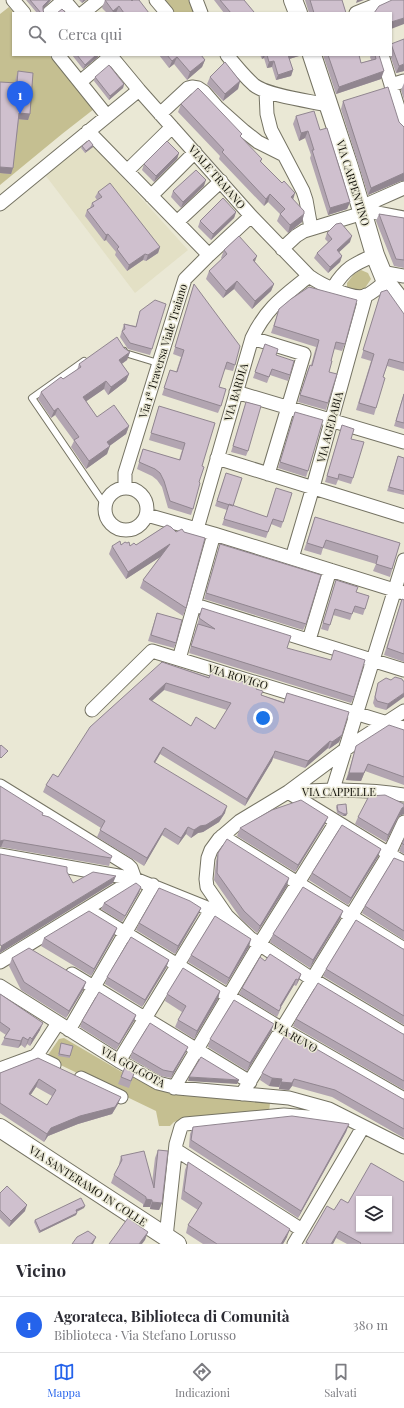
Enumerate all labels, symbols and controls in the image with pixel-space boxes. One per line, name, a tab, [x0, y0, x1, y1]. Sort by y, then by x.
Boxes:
search box	[12, 12, 392, 56]
icon: search	[26, 23, 48, 45]
text: Cerca qui	[58, 24, 122, 44]
pin: 1	[7, 81, 33, 114]
street label: VIA CARPENTINO	[333, 137, 374, 228]
street label: VIALE TRAIANO	[185, 141, 249, 212]
street label: Via 1ª Traversa Viale Traiano	[135, 282, 190, 421]
street label: VIA BARDIA	[220, 361, 251, 423]
street label: VIA AGEDABIA	[313, 390, 346, 465]
street label: VIA ROVIGO	[205, 660, 270, 693]
your location	[253, 708, 273, 728]
street label: VIA CAPPELLE	[301, 784, 376, 799]
street label: VIA RUVO	[269, 1017, 321, 1056]
street label: VIA GOLGOTA	[97, 1042, 168, 1091]
street label: VIA SANTERAMO IN COLLE	[26, 1141, 150, 1230]
map controls	[356, 1196, 392, 1232]
button: layers	[356, 1196, 392, 1232]
text: Vicino	[16, 1259, 66, 1281]
text: Agorateca, Biblioteca di Comunità	[54, 1306, 289, 1326]
text: 1	[27, 1316, 31, 1333]
text: 380 m	[353, 1316, 388, 1333]
text: Biblioteca · Via Stefano Lorusso	[54, 1326, 236, 1343]
tab: Mappa	[47, 1361, 80, 1400]
tab: Indicazioni	[175, 1361, 230, 1400]
tab: Salvati	[324, 1361, 357, 1400]

